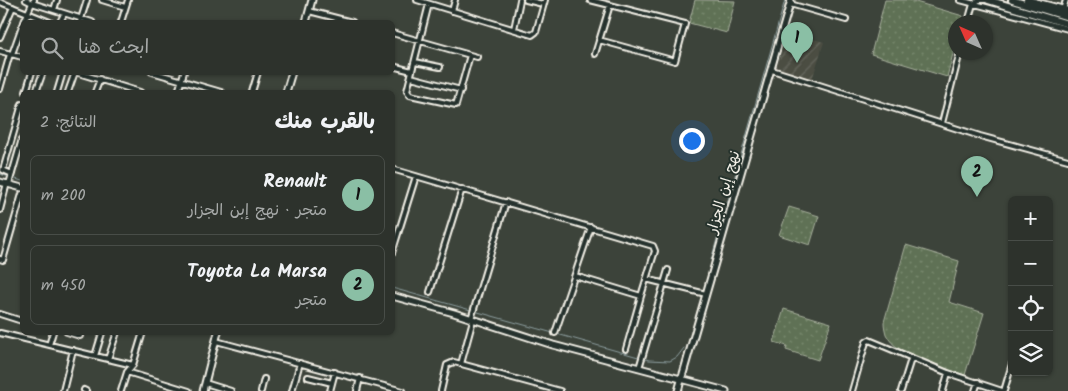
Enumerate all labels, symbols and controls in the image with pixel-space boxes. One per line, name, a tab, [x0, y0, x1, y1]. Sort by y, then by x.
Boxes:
north arrow	[948, 15, 993, 60]
search box	[20, 20, 395, 75]
pin: 1	[781, 22, 813, 63]
text: ابحث هنا	[78, 33, 149, 63]
icon: search	[38, 34, 66, 62]
text: بالقرب منك	[275, 106, 375, 139]
text: النتائج: 2	[40, 110, 97, 135]
your location	[679, 128, 705, 154]
street label: نهج إبن الجزار	[700, 148, 747, 238]
pin: 2	[961, 156, 993, 197]
text: Renault	[263, 167, 327, 197]
text: 200 m	[41, 183, 85, 208]
text: 1	[356, 183, 360, 208]
map controls	[1008, 196, 1053, 376]
button: +	[1008, 196, 1053, 241]
text: متجر · نهج إبن الجزار	[188, 198, 327, 223]
button: −	[1008, 241, 1053, 286]
text: Toyota La Marsa	[187, 257, 327, 287]
text: 450 m	[41, 273, 86, 298]
text: 2	[353, 273, 363, 298]
button: locate	[1008, 286, 1053, 331]
text: متجر	[296, 288, 327, 313]
button: layers	[1008, 331, 1053, 376]

